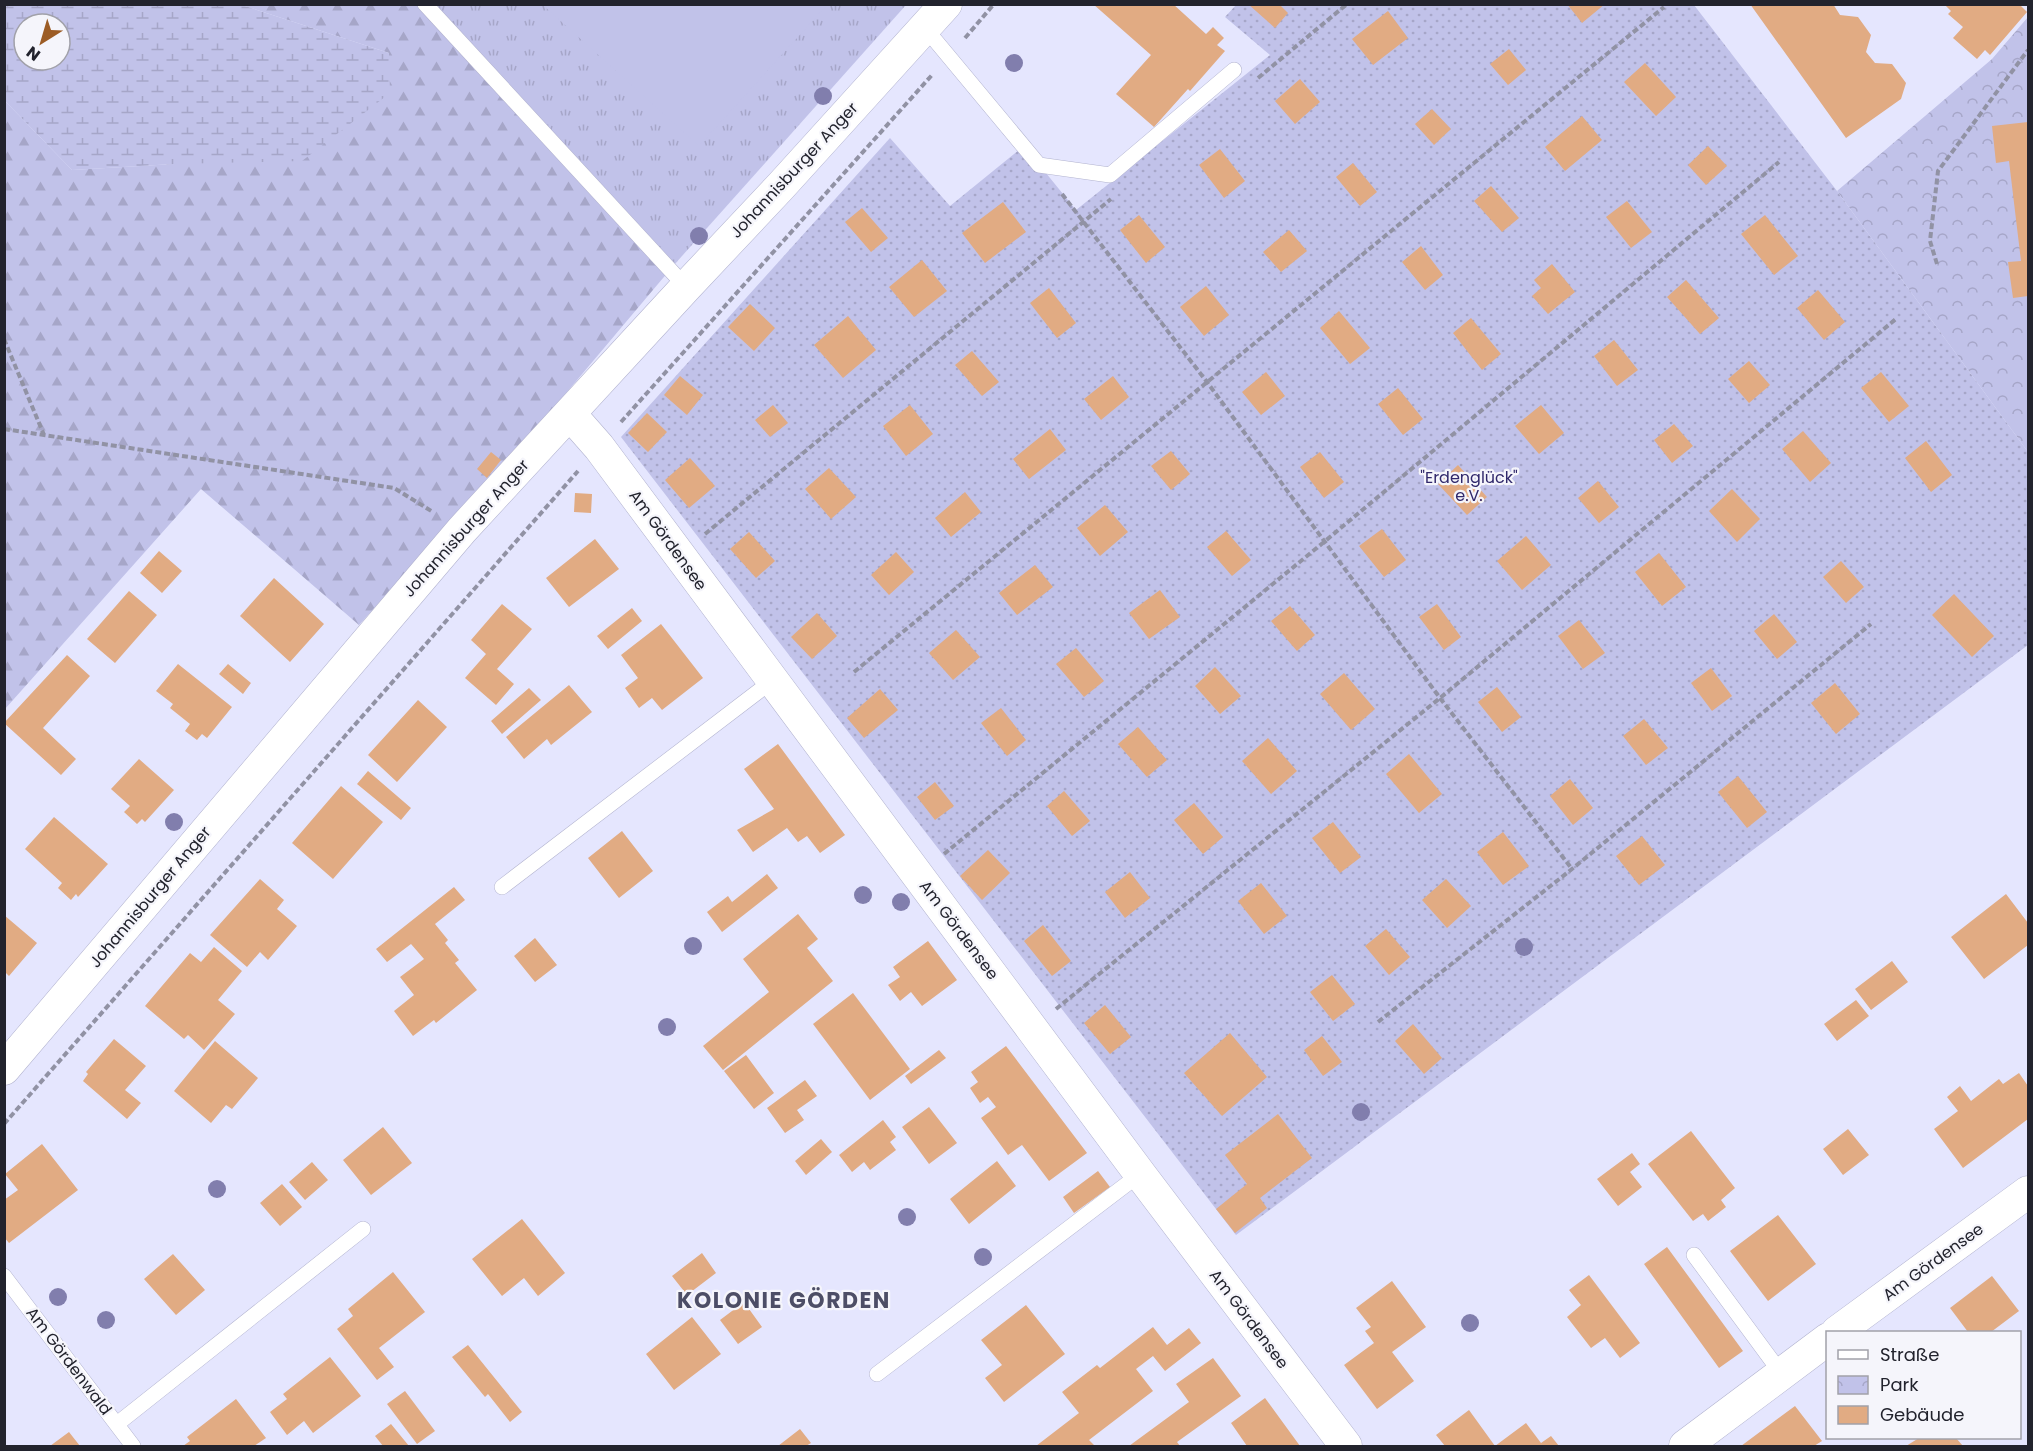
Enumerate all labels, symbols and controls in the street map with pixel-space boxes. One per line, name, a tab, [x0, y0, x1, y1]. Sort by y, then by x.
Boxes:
north arrow	[12, 12, 72, 72]
text: N	[22, 41, 45, 66]
street label: Johannisburger Anger	[725, 97, 863, 243]
street label: Johannisburger Anger	[398, 454, 534, 602]
park label: "Erdenglück" e.V.	[1420, 466, 1518, 507]
street label: Am Gördensee	[624, 485, 712, 595]
street label: Johannisburger Anger	[84, 821, 216, 973]
street label: Am Gördensee	[914, 875, 1004, 985]
street label: Am Gördensee	[1878, 1218, 1988, 1306]
street label: Am Gördensee	[1204, 1264, 1294, 1374]
district label: KOLONIE GÖRDEN	[677, 1285, 891, 1316]
street label: Am Gördenwald	[21, 1302, 117, 1420]
legend	[1826, 1331, 2021, 1439]
text: Straße	[1880, 1342, 1939, 1367]
text: Park	[1880, 1372, 1919, 1397]
text: Gebäude	[1880, 1402, 1964, 1427]

